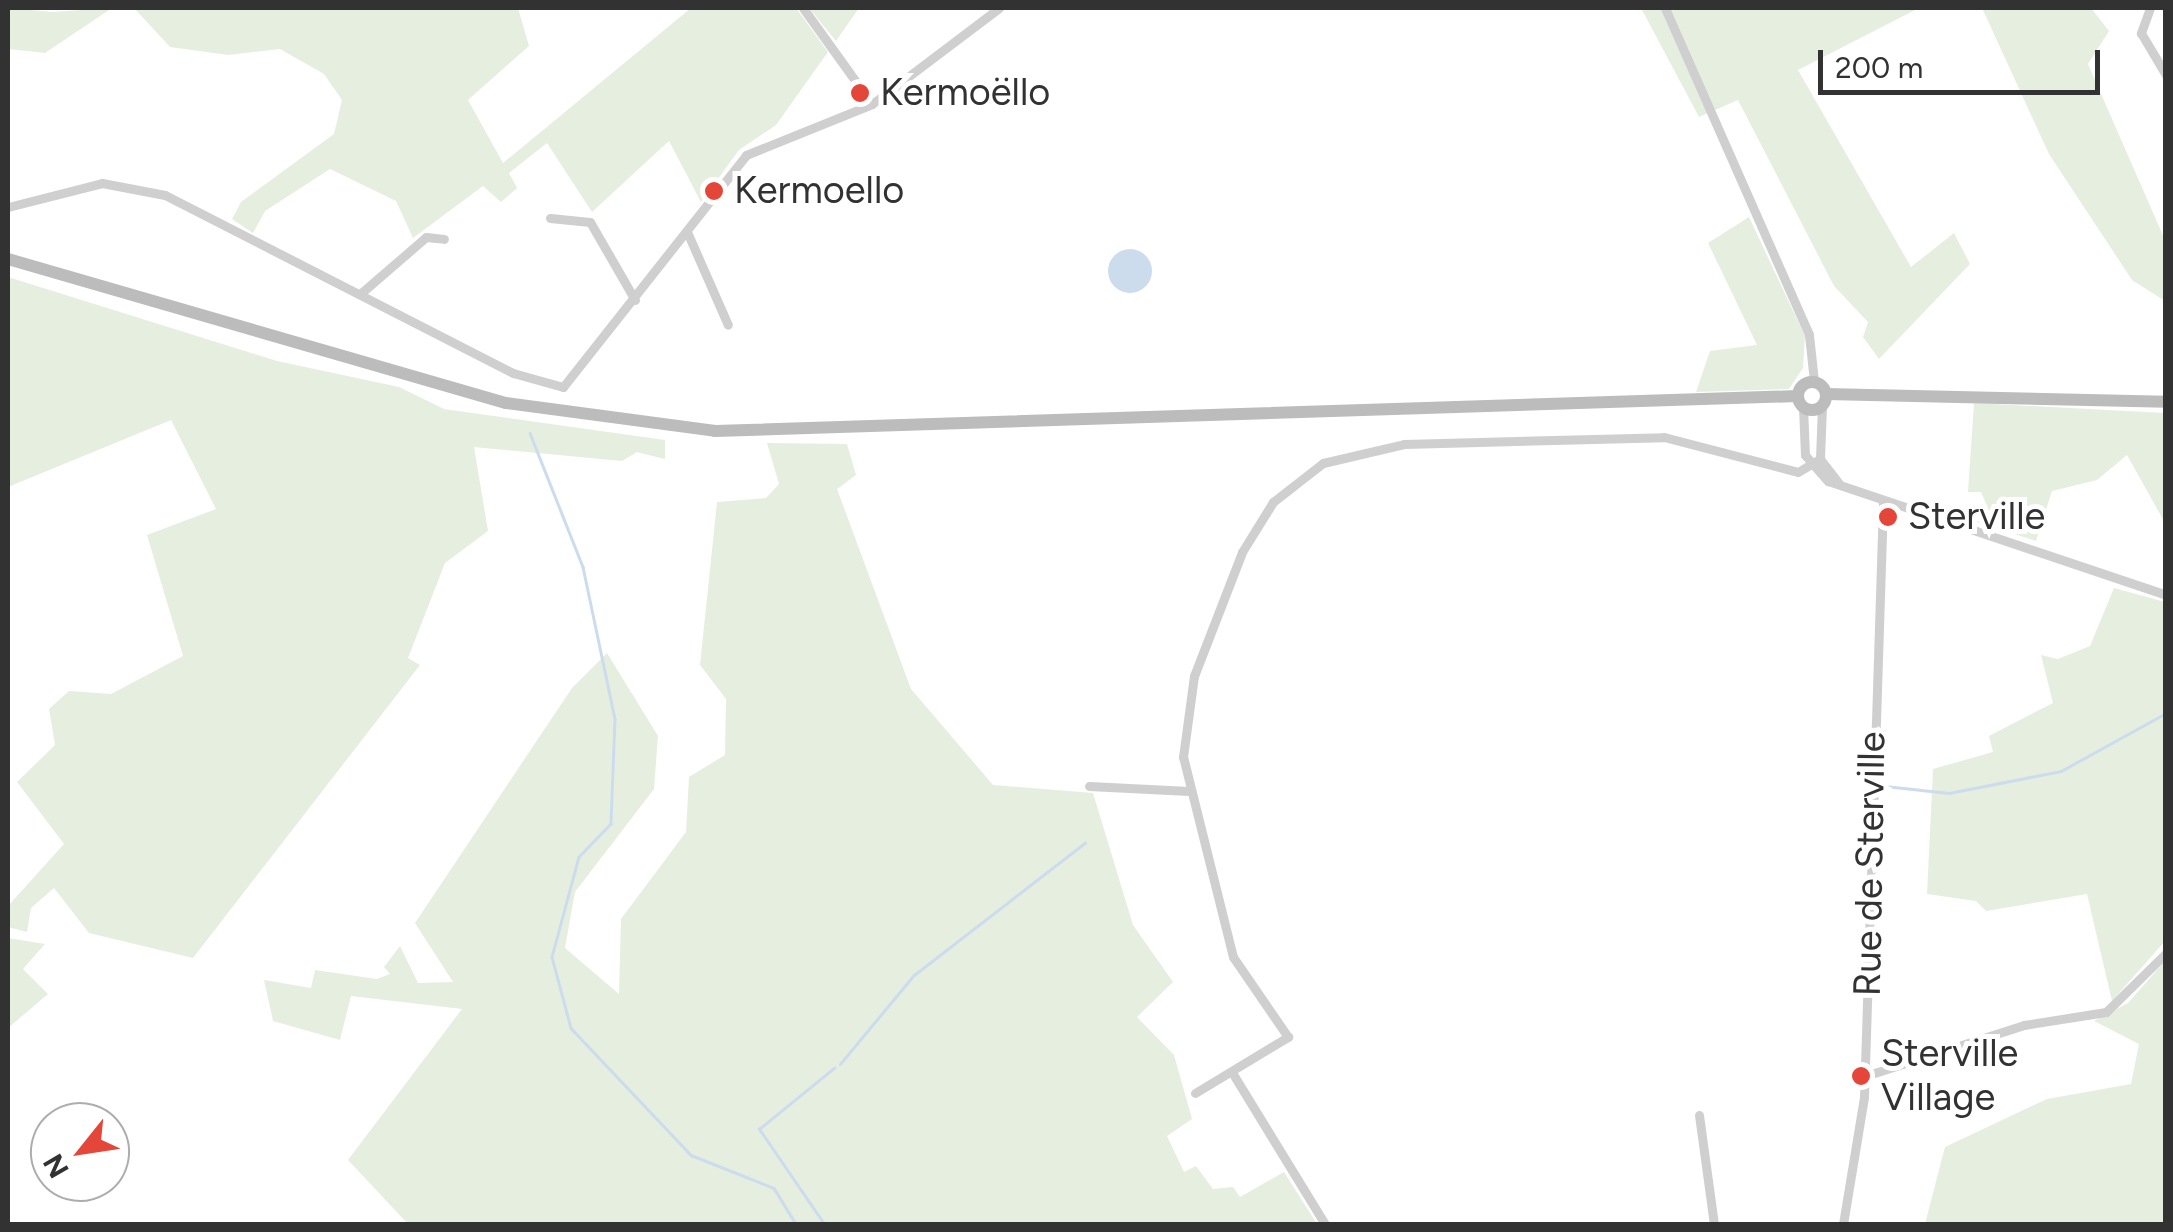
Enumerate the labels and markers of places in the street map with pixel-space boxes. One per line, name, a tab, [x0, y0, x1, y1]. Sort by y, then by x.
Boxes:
place label: Kermoëllo	[880, 70, 1050, 116]
marker: Kermoëllo	[849, 82, 871, 104]
place label: Kermoello	[734, 168, 904, 214]
marker: Kermoello	[703, 180, 725, 202]
place label: Sterville	[1908, 494, 2045, 540]
marker: Sterville	[1877, 506, 1899, 528]
place label: Sterville Village	[1881, 1031, 2018, 1120]
marker: Sterville Village	[1850, 1065, 1872, 1087]

